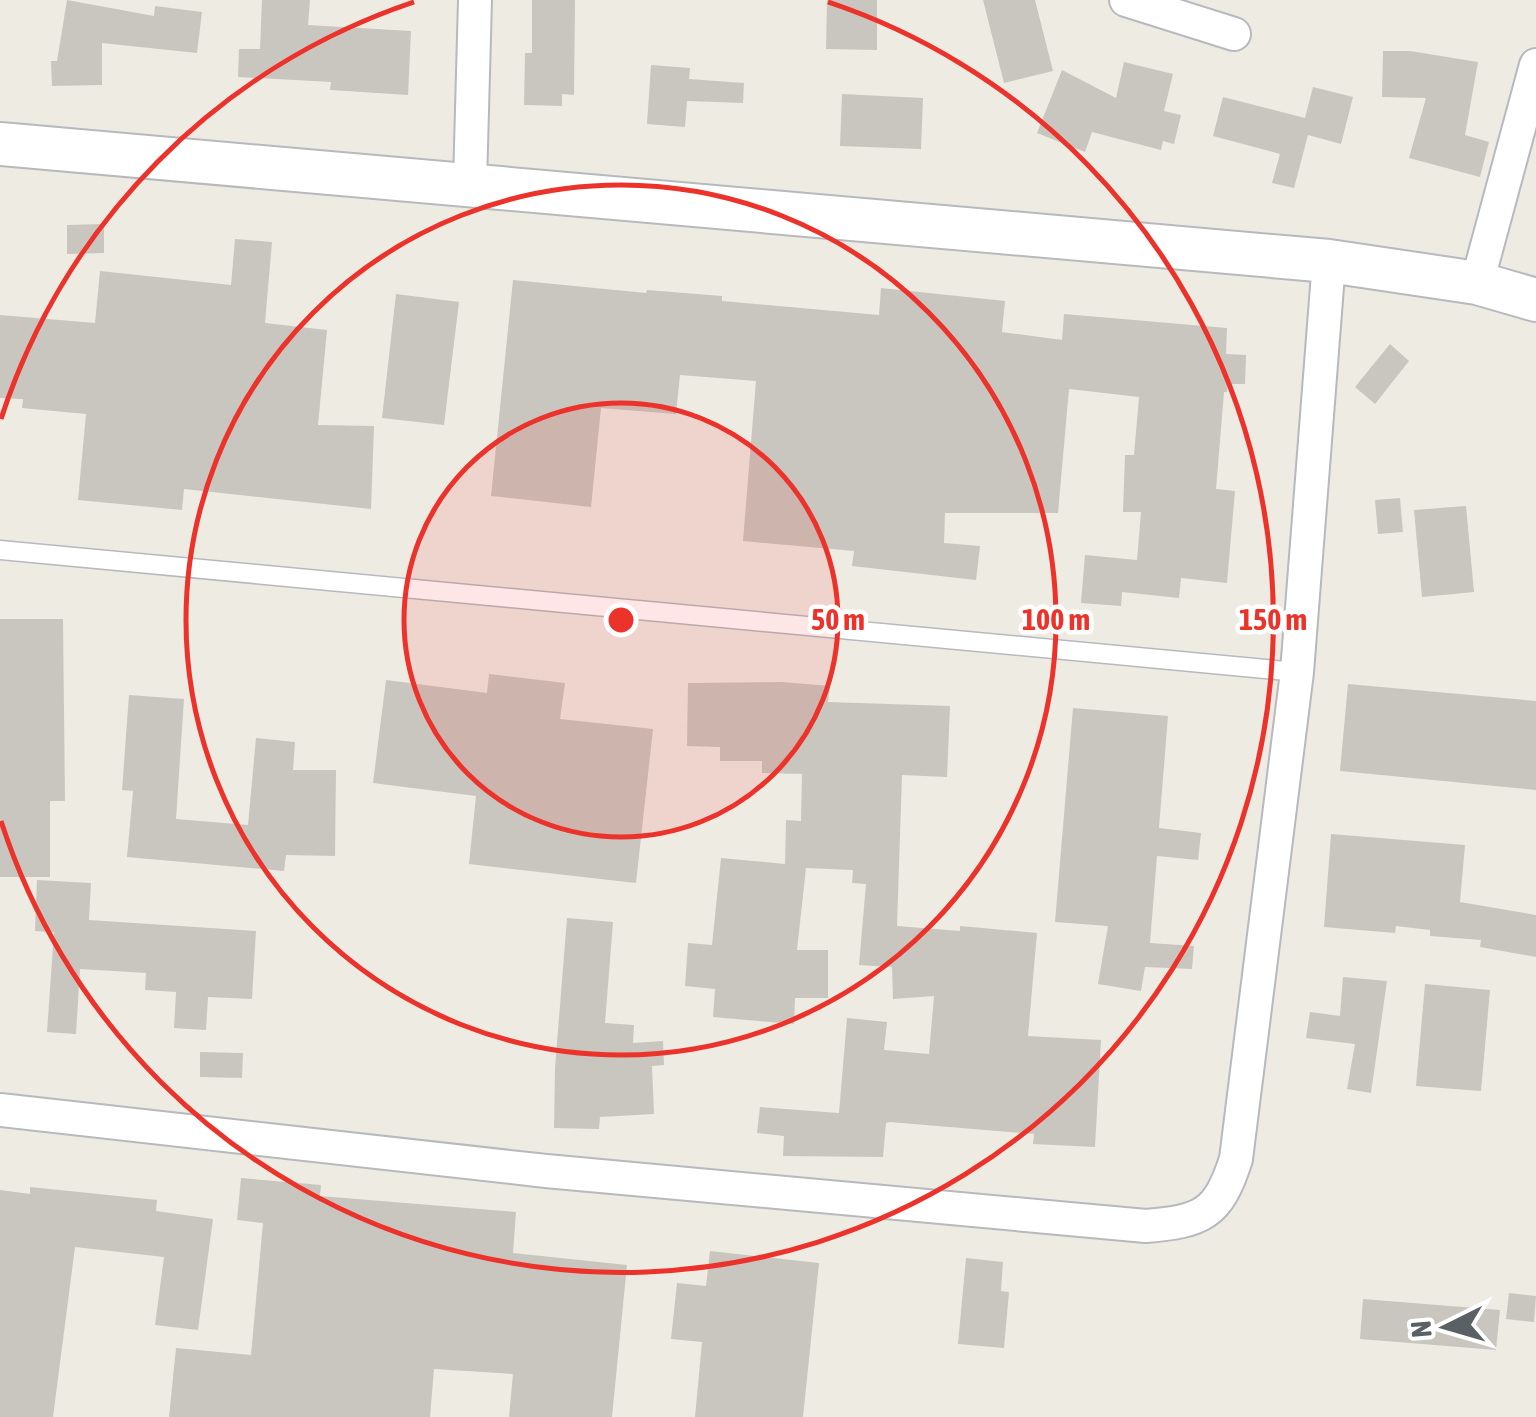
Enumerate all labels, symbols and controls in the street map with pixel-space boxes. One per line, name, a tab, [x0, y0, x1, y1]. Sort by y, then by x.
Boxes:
centre of rings	[603, 602, 639, 638]
text: 50 m	[811, 602, 865, 636]
text: 100 m	[1022, 602, 1090, 636]
text: 150 m	[1239, 602, 1307, 636]
north arrow	[1396, 1277, 1496, 1377]
text: N	[1404, 1320, 1438, 1339]

